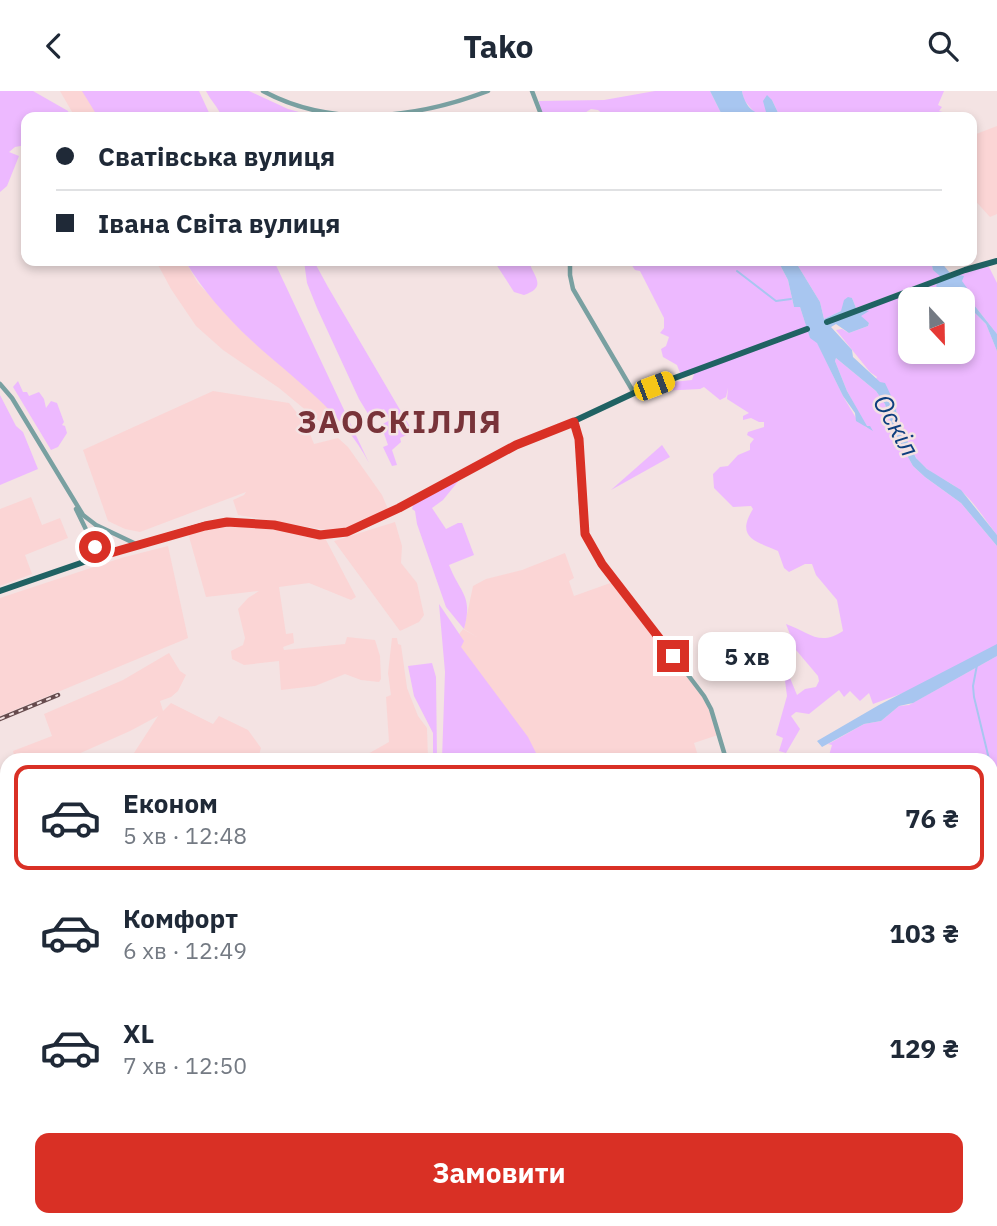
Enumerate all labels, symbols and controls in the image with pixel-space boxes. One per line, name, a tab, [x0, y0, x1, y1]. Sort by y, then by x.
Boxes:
text: Tako	[463, 25, 534, 67]
icon: back	[35, 27, 73, 65]
icon: search	[924, 27, 962, 65]
text: Сватівська вулиця	[98, 139, 335, 173]
text: Івана Світа вулиця	[98, 206, 340, 240]
north arrow	[898, 287, 975, 364]
map controls	[898, 287, 975, 364]
car	[631, 369, 678, 403]
water label: Оскіл	[866, 388, 928, 462]
district label: ЗАОСКIЛЛЯ	[297, 400, 503, 442]
route start	[79, 531, 111, 563]
callout: 5 хв	[698, 631, 796, 681]
route end	[657, 640, 689, 672]
text: 5 хв	[724, 641, 770, 671]
icon: car	[39, 786, 102, 849]
text: Економ	[123, 786, 218, 820]
text: 76 ₴	[905, 801, 959, 835]
text: 5 хв · 12:48	[123, 820, 247, 850]
icon: car	[39, 901, 102, 964]
text: Комфорт	[123, 901, 238, 935]
text: 103 ₴	[889, 916, 959, 950]
text: 6 хв · 12:49	[123, 935, 247, 965]
icon: car	[39, 1016, 102, 1079]
text: XL	[123, 1016, 154, 1050]
text: 129 ₴	[889, 1031, 959, 1065]
text: 7 хв · 12:50	[123, 1050, 247, 1080]
button: Замовити	[35, 1133, 963, 1213]

